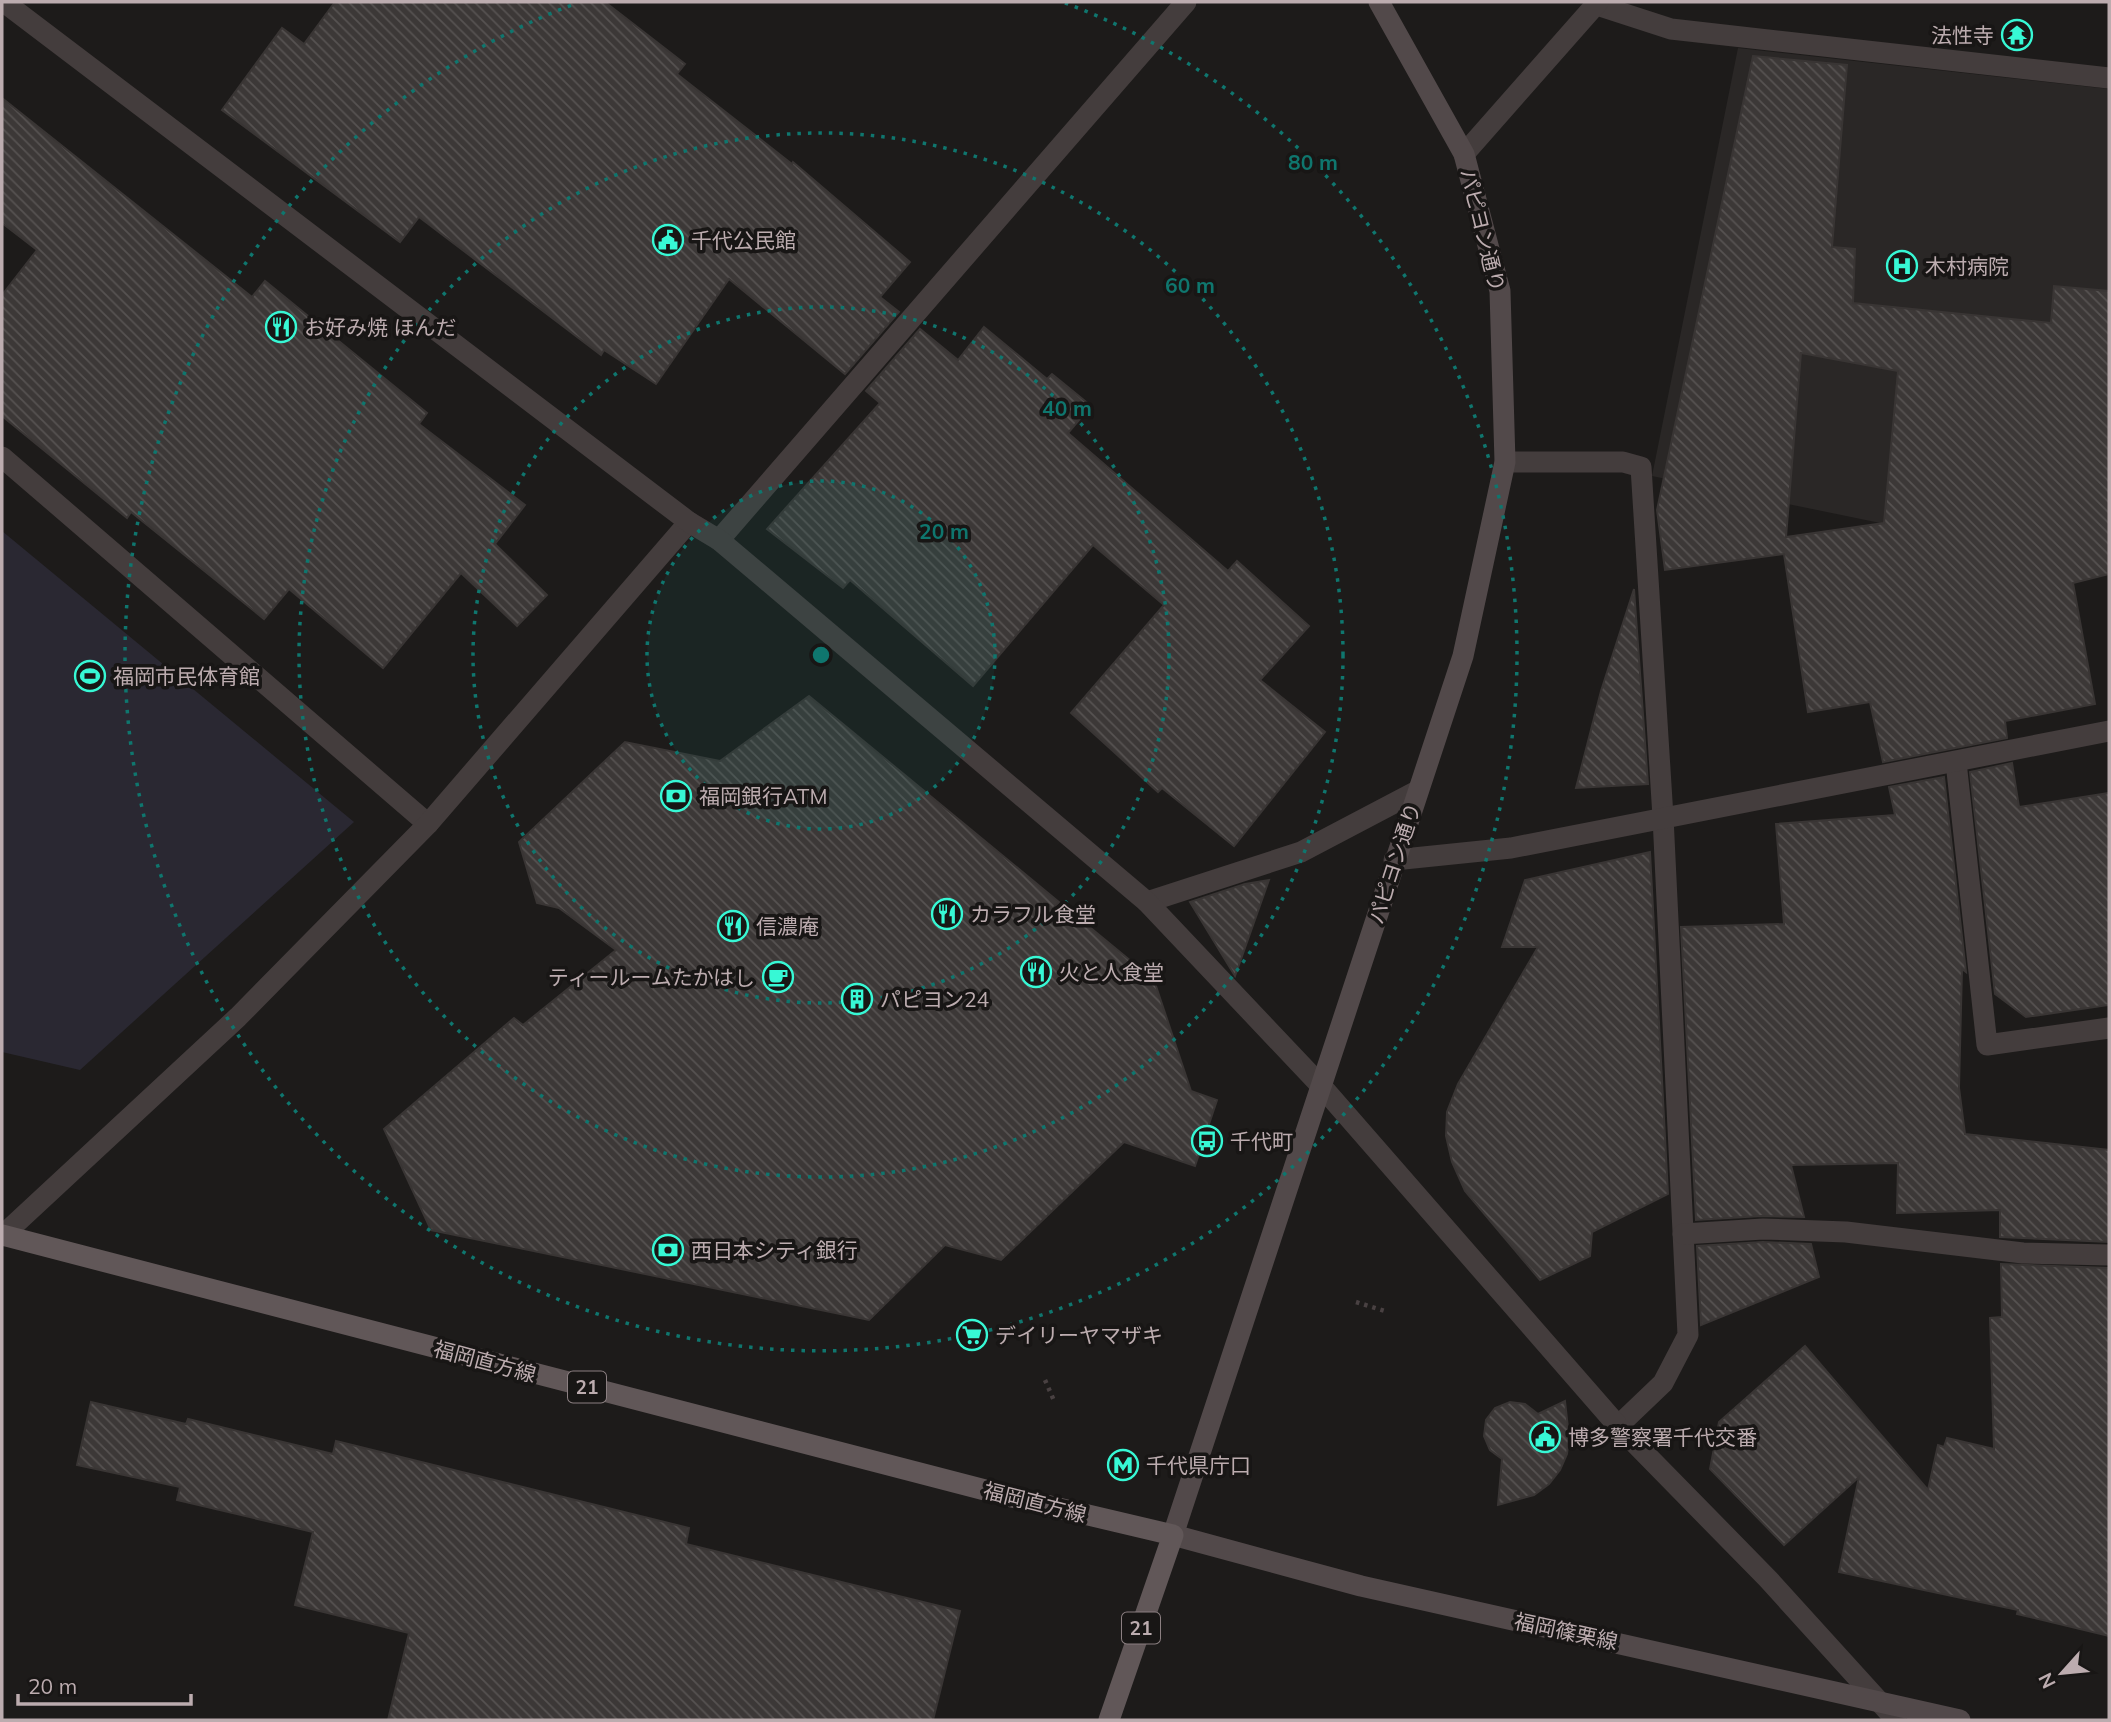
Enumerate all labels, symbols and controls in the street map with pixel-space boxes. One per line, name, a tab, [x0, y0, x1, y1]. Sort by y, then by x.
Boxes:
temple icon: 法性寺	[2000, 18, 2034, 52]
place label: 法性寺	[1931, 22, 1994, 48]
text: 80 m	[1288, 149, 1338, 175]
street label: パピヨン通り	[1455, 166, 1511, 294]
public building icon: 千代公民館	[651, 223, 685, 257]
place label: 千代公民館	[691, 227, 796, 253]
hospital icon: 木村病院	[1885, 249, 1919, 283]
place label: 木村病院	[1925, 253, 2009, 279]
text: 60 m	[1165, 272, 1215, 298]
restaurant icon: お好み焼 ほんだ	[264, 310, 298, 344]
place label: お好み焼 ほんだ	[304, 314, 456, 340]
text: 40 m	[1042, 395, 1092, 421]
text: 20 m	[919, 518, 969, 544]
centre of rings	[809, 643, 833, 667]
sports icon: 福岡市民体育館	[73, 659, 107, 693]
place label: 福岡市民体育館	[113, 663, 260, 689]
bank icon: 福岡銀行ATM	[659, 779, 693, 813]
place label: 福岡銀行ATM	[699, 783, 828, 809]
street label: パピヨン通り	[1362, 799, 1426, 927]
restaurant icon: カラフル食堂	[930, 897, 964, 931]
place label: カラフル食堂	[970, 901, 1096, 927]
restaurant icon: 信濃庵	[716, 909, 750, 943]
place label: 信濃庵	[756, 913, 819, 939]
restaurant icon: 火と人食堂	[1019, 955, 1053, 989]
place label: 火と人食堂	[1059, 959, 1164, 985]
cafe icon: ティールームたかはし	[761, 960, 795, 994]
place label: ティールームたかはし	[548, 964, 755, 990]
building icon: パピヨン24	[840, 982, 874, 1016]
place label: パピヨン24	[880, 986, 990, 1012]
bus stop icon: 千代町	[1190, 1124, 1224, 1158]
place label: 千代町	[1230, 1128, 1293, 1154]
bank icon: 西日本シティ銀行	[651, 1233, 685, 1267]
place label: 西日本シティ銀行	[691, 1237, 858, 1263]
supermarket icon: デイリーヤマザキ	[955, 1318, 989, 1352]
place label: デイリーヤマザキ	[995, 1322, 1163, 1348]
street label: 福岡直方線	[431, 1335, 539, 1387]
road number: 21	[568, 1372, 606, 1402]
public building icon: 博多警察署千代交番	[1528, 1420, 1562, 1454]
place label: 博多警察署千代交番	[1568, 1424, 1757, 1450]
metro station icon: 千代県庁口	[1106, 1448, 1140, 1482]
place label: 千代県庁口	[1146, 1452, 1251, 1478]
street label: 福岡直方線	[981, 1477, 1089, 1527]
street label: 福岡篠栗線	[1512, 1607, 1620, 1655]
road number: 21	[1122, 1612, 1160, 1644]
north arrow	[2027, 1638, 2097, 1708]
scale bar	[18, 1662, 191, 1706]
text: N	[2033, 1669, 2061, 1693]
text: 20 m	[28, 1673, 77, 1699]

